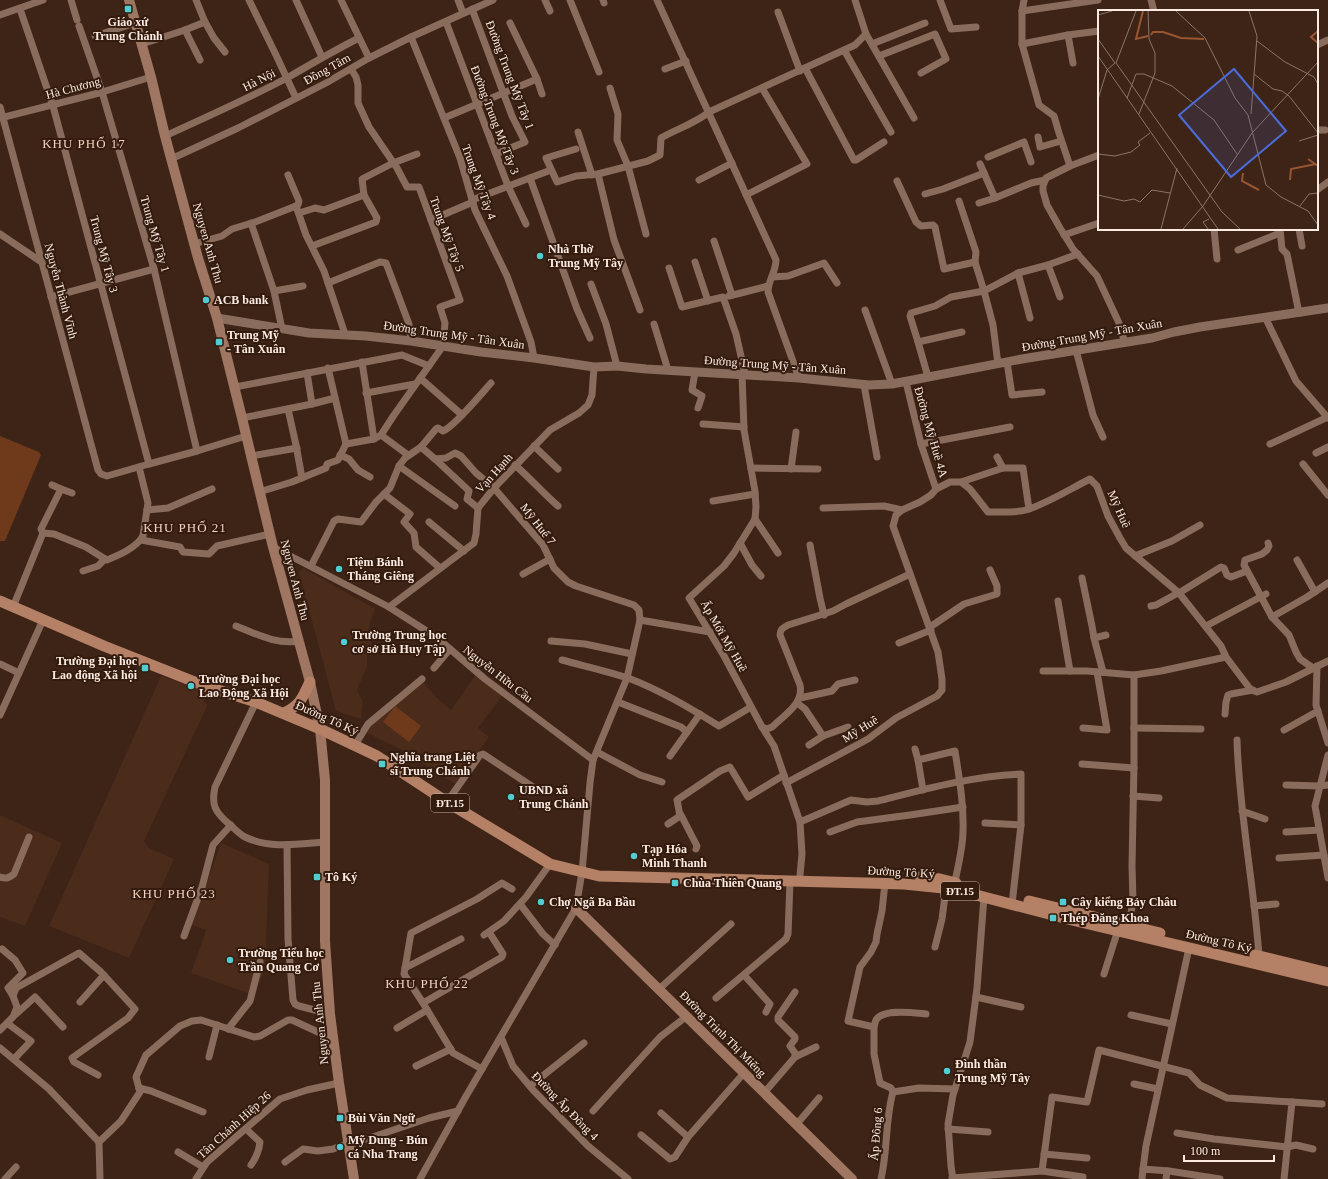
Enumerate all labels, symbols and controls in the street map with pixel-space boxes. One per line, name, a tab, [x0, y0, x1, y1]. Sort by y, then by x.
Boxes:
marker: Giáo xứ Trung Chánh	[123, 4, 133, 14]
inset map	[1098, 10, 1318, 230]
place label: Giáo xứ Trung Chánh	[93, 15, 163, 43]
street label: Đường Trung Mỹ Tây 1	[483, 19, 537, 131]
street label: Đồng Tâm	[301, 50, 353, 88]
street label: Đường Trung Mỹ Tây 3	[468, 64, 522, 176]
street label: Hà Nội	[240, 66, 278, 94]
street label: Hà Chương	[44, 74, 102, 102]
district label: KHU PHỐ 17	[42, 136, 126, 151]
street label: Trung Mỹ Tây 4	[459, 142, 499, 222]
street label: Trung Mỹ Tây 1	[137, 194, 173, 274]
street label: Trung Mỹ Tây 5	[427, 194, 467, 274]
street label: Nguyen Anh Thu	[190, 201, 226, 285]
street label: Trung Mỹ Tây 3	[87, 214, 121, 294]
street label: Nguyễn Thành Vĩnh	[42, 242, 80, 340]
place label: Nhà Thờ Trung Mỹ Tây	[548, 242, 623, 270]
marker: Nhà Thờ Trung Mỹ Tây	[535, 251, 545, 261]
place label: ACB bank	[214, 293, 269, 307]
marker: ACB bank	[201, 295, 211, 305]
street label: Đường Trung Mỹ - Tân Xuân	[1021, 316, 1163, 354]
street label: Đường Trung Mỹ - Tân Xuân	[383, 318, 525, 352]
place label: Trung Mỹ - Tân Xuân	[227, 328, 286, 356]
marker: Trung Mỹ - Tân Xuân	[214, 337, 224, 347]
street label: Đường Trung Mỹ - Tân Xuân	[704, 353, 846, 377]
street label: Đường Mỹ Huề 4A	[911, 385, 951, 479]
street label: Vạn Hạnh	[472, 450, 516, 496]
street label: Mỹ Huề	[1105, 488, 1133, 530]
street label: Mỹ Huế 7	[518, 501, 558, 547]
district label: KHU PHỐ 21	[143, 520, 227, 535]
street label: Nguyen Anh Thu	[277, 538, 313, 622]
place label: Tiệm Bánh Tháng Giêng	[347, 555, 414, 583]
marker: Tiệm Bánh Tháng Giêng	[334, 564, 344, 574]
street label: Ấp Mới Mỹ Huề	[698, 597, 751, 674]
place label: Trường Trung học cơ sở Hà Huy Tập	[352, 628, 447, 656]
marker: Trường Trung học cơ sở Hà Huy Tập	[339, 637, 349, 647]
street label: Nguyễn Hữu Cầu	[460, 642, 536, 706]
place label: Trường Đại học Lao động Xã hội	[52, 654, 138, 682]
marker: Trường Đại học Lao động Xã hội	[140, 663, 150, 673]
place label: Trường Đại học Lao Động Xã Hội	[199, 672, 289, 700]
marker: Trường Đại học Lao Động Xã Hội	[186, 681, 196, 691]
street label: Đường Tô Ký	[293, 698, 361, 738]
street label: Mỹ Huề	[839, 713, 881, 745]
place label: Nghĩa trang Liệt sĩ Trung Chánh	[390, 750, 475, 778]
marker: Nghĩa trang Liệt sĩ Trung Chánh	[377, 759, 387, 769]
place label: UBND xã Trung Chánh	[519, 783, 589, 811]
marker: UBND xã Trung Chánh	[506, 792, 516, 802]
road number: ĐT.15	[431, 794, 469, 812]
place label: Tạp Hóa Minh Thanh	[642, 842, 707, 870]
marker: Tạp Hóa Minh Thanh	[629, 851, 639, 861]
street label: Đường Tô Ký	[867, 863, 935, 881]
place label: Tô Ký	[325, 870, 357, 884]
marker: Tô Ký	[312, 872, 322, 882]
place label: Chùa Thiên Quang	[683, 876, 782, 890]
marker: Chùa Thiên Quang	[670, 878, 680, 888]
road number: ĐT.15	[941, 882, 979, 900]
district label: KHU PHỐ 23	[132, 886, 216, 901]
place label: Chợ Ngã Ba Bầu	[549, 895, 636, 909]
place label: Cây kiểng Bảy Châu	[1071, 895, 1177, 909]
marker: Chợ Ngã Ba Bầu	[536, 897, 546, 907]
marker: Cây kiểng Bảy Châu	[1058, 897, 1068, 907]
place label: Thép Đăng Khoa	[1061, 911, 1149, 925]
marker: Thép Đăng Khoa	[1048, 913, 1058, 923]
street label: Đường Tô Ký	[1185, 927, 1253, 955]
place label: Trường Tiểu học Trần Quang Cơ	[238, 946, 325, 974]
marker: Trường Tiểu học Trần Quang Cơ	[225, 955, 235, 965]
district label: KHU PHỐ 22	[385, 976, 469, 991]
street label: Nguyen Anh Thu	[309, 981, 331, 1065]
street label: Đường Trịnh Thị Miếng	[677, 988, 769, 1080]
place label: Đình thần Trung Mỹ Tây	[955, 1057, 1030, 1085]
marker: Đình thần Trung Mỹ Tây	[942, 1066, 952, 1076]
street label: Đường Ấp Đông 4	[529, 1068, 602, 1143]
street label: Tân Chánh Hiệp 26	[194, 1088, 274, 1162]
street label: Ấp Đông 6	[866, 1107, 885, 1161]
place label: Bùi Văn Ngữ	[348, 1111, 416, 1125]
marker: Bùi Văn Ngữ	[335, 1113, 345, 1123]
place label: Mỹ Dung - Bún cá Nha Trang	[348, 1133, 428, 1161]
scale bar	[1184, 1137, 1274, 1163]
marker: Mỹ Dung - Bún cá Nha Trang	[335, 1142, 345, 1152]
text: 100 m	[1190, 1144, 1221, 1158]

